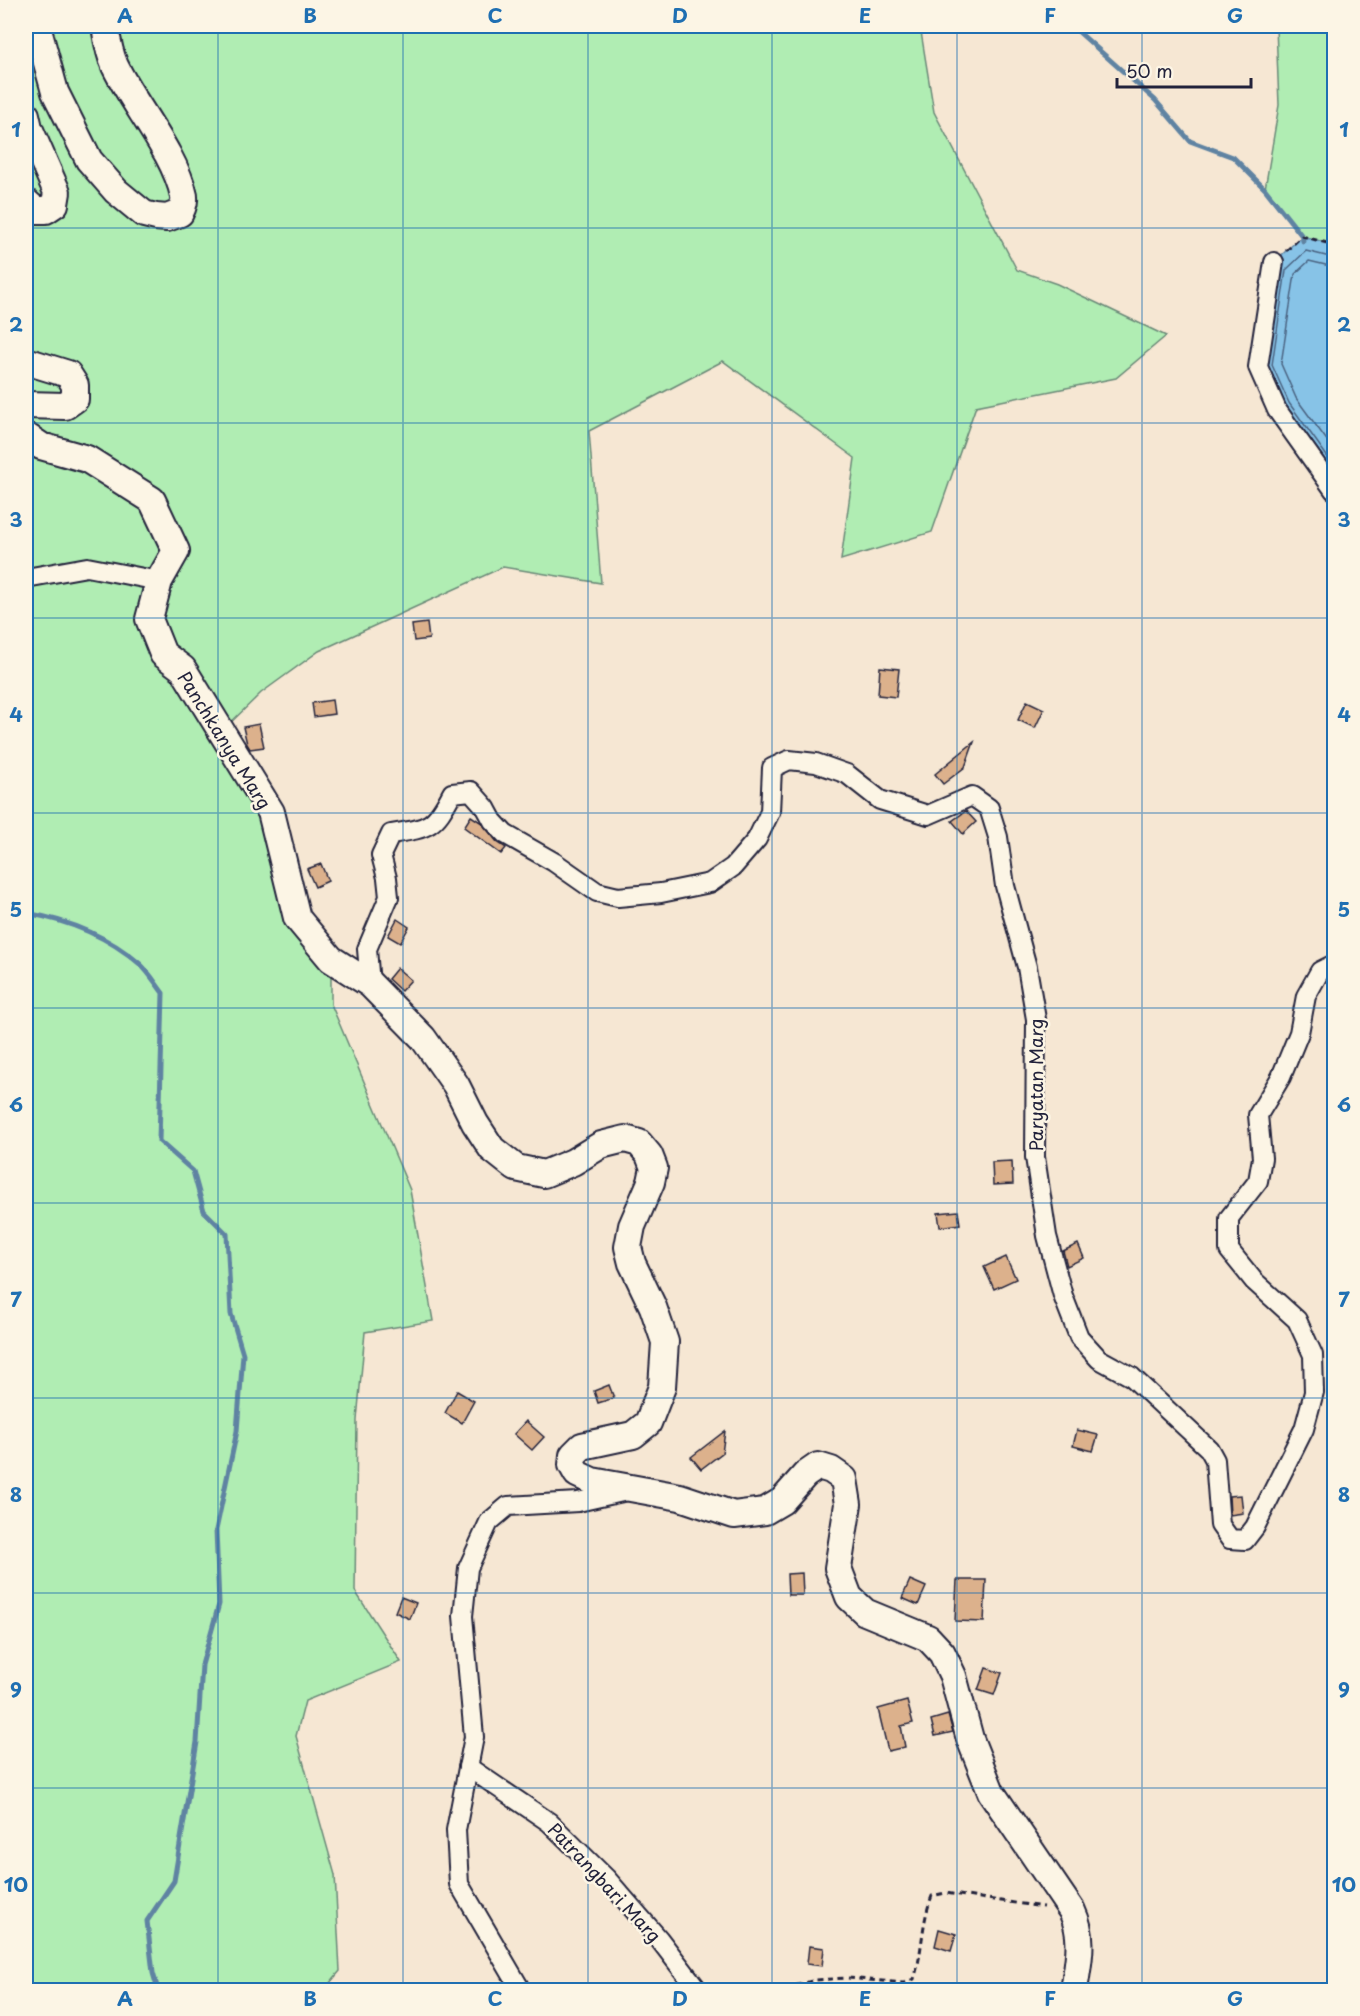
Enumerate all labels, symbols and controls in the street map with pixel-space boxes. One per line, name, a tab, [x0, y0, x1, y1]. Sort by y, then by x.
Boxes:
text: A	[117, 0, 133, 30]
text: B	[303, 0, 317, 30]
text: C	[487, 0, 503, 30]
text: D	[672, 0, 688, 30]
text: E	[859, 0, 871, 30]
text: F	[1044, 0, 1056, 30]
text: G	[1227, 0, 1243, 30]
scale bar	[1117, 51, 1250, 89]
text: 50 m	[1126, 57, 1173, 84]
text: 1	[11, 114, 21, 144]
text: 1	[1339, 114, 1349, 144]
text: 2	[9, 309, 23, 339]
text: 2	[1337, 309, 1351, 339]
text: 3	[9, 504, 23, 534]
text: 3	[1337, 504, 1351, 534]
street label: Panchkanya Marg	[172, 666, 278, 814]
text: 4	[9, 699, 23, 729]
text: 4	[1337, 699, 1351, 729]
text: 5	[10, 894, 22, 924]
text: 5	[1338, 894, 1350, 924]
street label: Paryatan Marg	[1022, 1019, 1049, 1151]
text: 6	[9, 1089, 23, 1119]
text: 6	[1337, 1089, 1351, 1119]
text: 7	[10, 1284, 22, 1314]
text: 7	[1338, 1284, 1350, 1314]
text: 8	[10, 1479, 22, 1509]
text: 8	[1338, 1479, 1350, 1509]
text: 9	[10, 1674, 22, 1704]
text: 9	[1338, 1674, 1350, 1704]
street label: Patrangbari Marg	[542, 1816, 668, 1948]
text: 10	[4, 1869, 28, 1899]
text: 10	[1332, 1869, 1356, 1899]
text: A	[117, 1983, 133, 2013]
text: B	[303, 1983, 317, 2013]
text: C	[487, 1983, 503, 2013]
text: D	[672, 1983, 688, 2013]
text: E	[859, 1983, 871, 2013]
text: F	[1044, 1983, 1056, 2013]
text: G	[1227, 1983, 1243, 2013]

